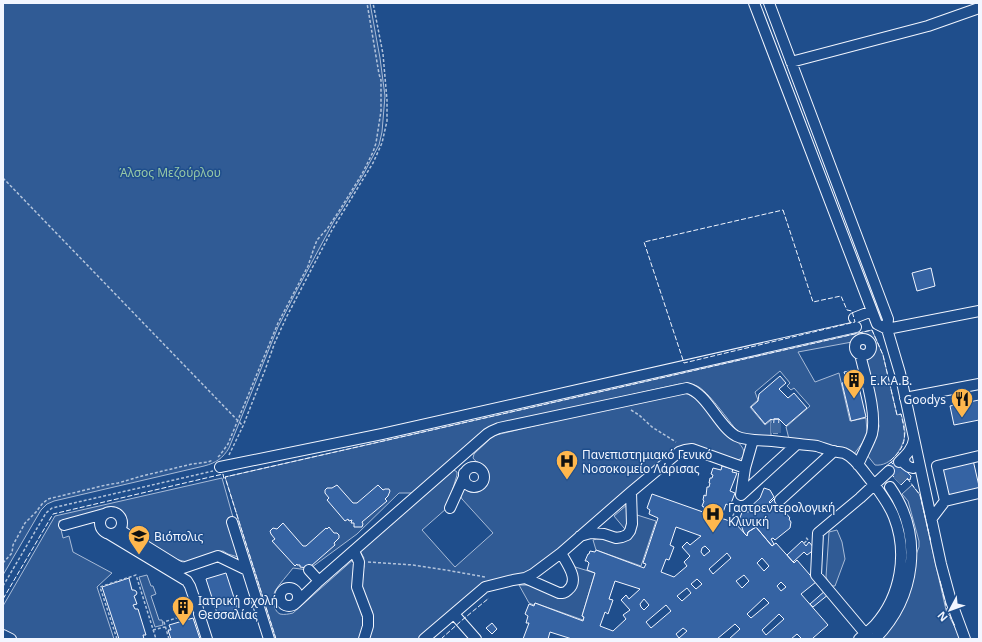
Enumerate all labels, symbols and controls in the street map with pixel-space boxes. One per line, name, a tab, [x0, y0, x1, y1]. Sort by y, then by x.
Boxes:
park label: Άλσος Μεζούρλου	[119, 164, 221, 181]
building icon: E.K.A.B.	[841, 367, 867, 400]
place label: E.K.A.B.	[870, 372, 912, 389]
restaurant icon: Goodys	[949, 386, 975, 419]
place label: Goodys	[903, 391, 946, 408]
place label: Πανεπιστημιακό Γενικό Νοσοκομείο Λάρισας	[582, 446, 712, 477]
hospital icon: Πανεπιστημιακό Γενικό Νοσοκομείο Λάρισας	[554, 448, 580, 481]
place label: Γαστρεντερολογική Κλινική	[728, 499, 835, 530]
hospital icon: Γαστρεντερολογική Κλινική	[700, 501, 726, 534]
school or university icon: Βιόπολις	[126, 523, 152, 556]
place label: Βιόπολις	[154, 528, 203, 545]
north arrow	[930, 590, 970, 630]
place label: Ιατρική σχολή Θεσσαλίας	[198, 592, 278, 623]
building icon: Ιατρική σχολή Θεσσαλίας	[170, 594, 196, 627]
text: N	[933, 609, 951, 625]

